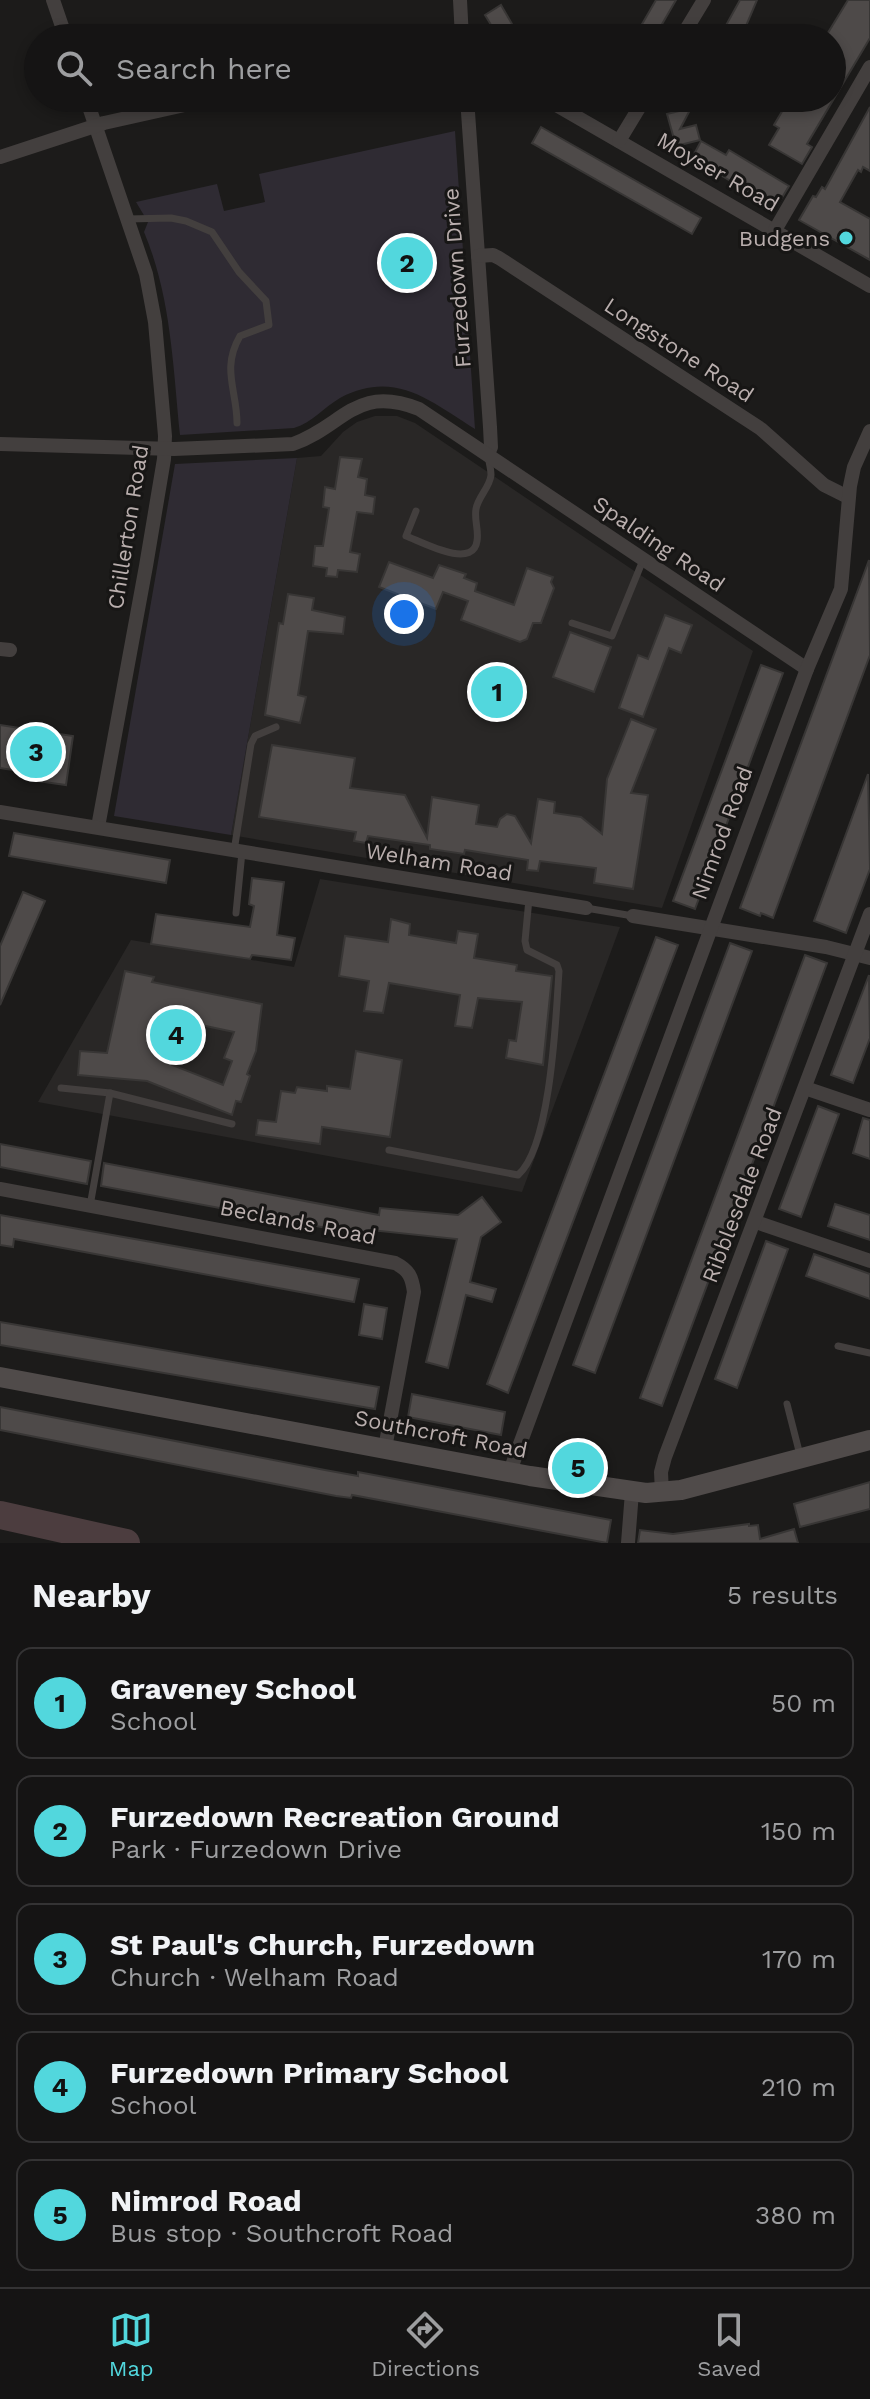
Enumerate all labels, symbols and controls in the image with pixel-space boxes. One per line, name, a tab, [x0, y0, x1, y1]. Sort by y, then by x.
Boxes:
search box	[24, 24, 846, 112]
icon: search	[52, 46, 96, 90]
text: Search here	[116, 51, 292, 86]
street label: Moyser Road	[653, 127, 783, 217]
street label: Furzedown Drive	[438, 187, 476, 369]
place label: Budgens	[739, 226, 830, 251]
marker: Budgens	[837, 229, 855, 247]
pin: 2	[381, 233, 433, 293]
street label: Longstone Road	[600, 292, 758, 408]
street label: Chillerton Road	[103, 443, 153, 611]
street label: Spalding Road	[589, 491, 729, 597]
your location	[384, 594, 424, 634]
pin: 1	[471, 662, 523, 722]
pin: 3	[10, 722, 62, 782]
street label: Nimrod Road	[686, 763, 758, 903]
street label: Welham Road	[364, 838, 514, 886]
pin: 4	[150, 1005, 202, 1065]
street label: Ribblesdale Road	[697, 1104, 787, 1286]
street label: Beclands Road	[218, 1195, 378, 1249]
street label: Southcroft Road	[352, 1405, 530, 1463]
pin: 5	[552, 1438, 604, 1498]
text: Nearby	[32, 1575, 151, 1615]
text: 5 results	[727, 1580, 838, 1610]
text: Graveney School	[110, 1671, 356, 1706]
text: 1	[54, 1688, 66, 1718]
text: 50 m	[771, 1688, 836, 1718]
text: School	[110, 1706, 196, 1736]
text: Furzedown Recreation Ground	[110, 1799, 560, 1834]
text: 2	[52, 1816, 68, 1846]
text: 150 m	[761, 1816, 836, 1846]
text: Park · Furzedown Drive	[110, 1834, 402, 1864]
text: St Paul's Church, Furzedown	[110, 1927, 535, 1962]
text: 3	[52, 1944, 68, 1974]
text: 170 m	[762, 1944, 836, 1974]
text: Church · Welham Road	[110, 1962, 399, 1992]
text: Furzedown Primary School	[110, 2055, 508, 2090]
text: 4	[52, 2072, 68, 2102]
text: 210 m	[761, 2072, 836, 2102]
text: School	[110, 2090, 196, 2120]
text: Nimrod Road	[110, 2183, 302, 2218]
text: 5	[52, 2200, 68, 2230]
text: 380 m	[755, 2200, 836, 2230]
text: Bus stop · Southcroft Road	[110, 2218, 453, 2248]
tab: Map	[109, 2308, 154, 2381]
tab: Directions	[371, 2308, 480, 2381]
tab: Saved	[697, 2308, 761, 2381]

